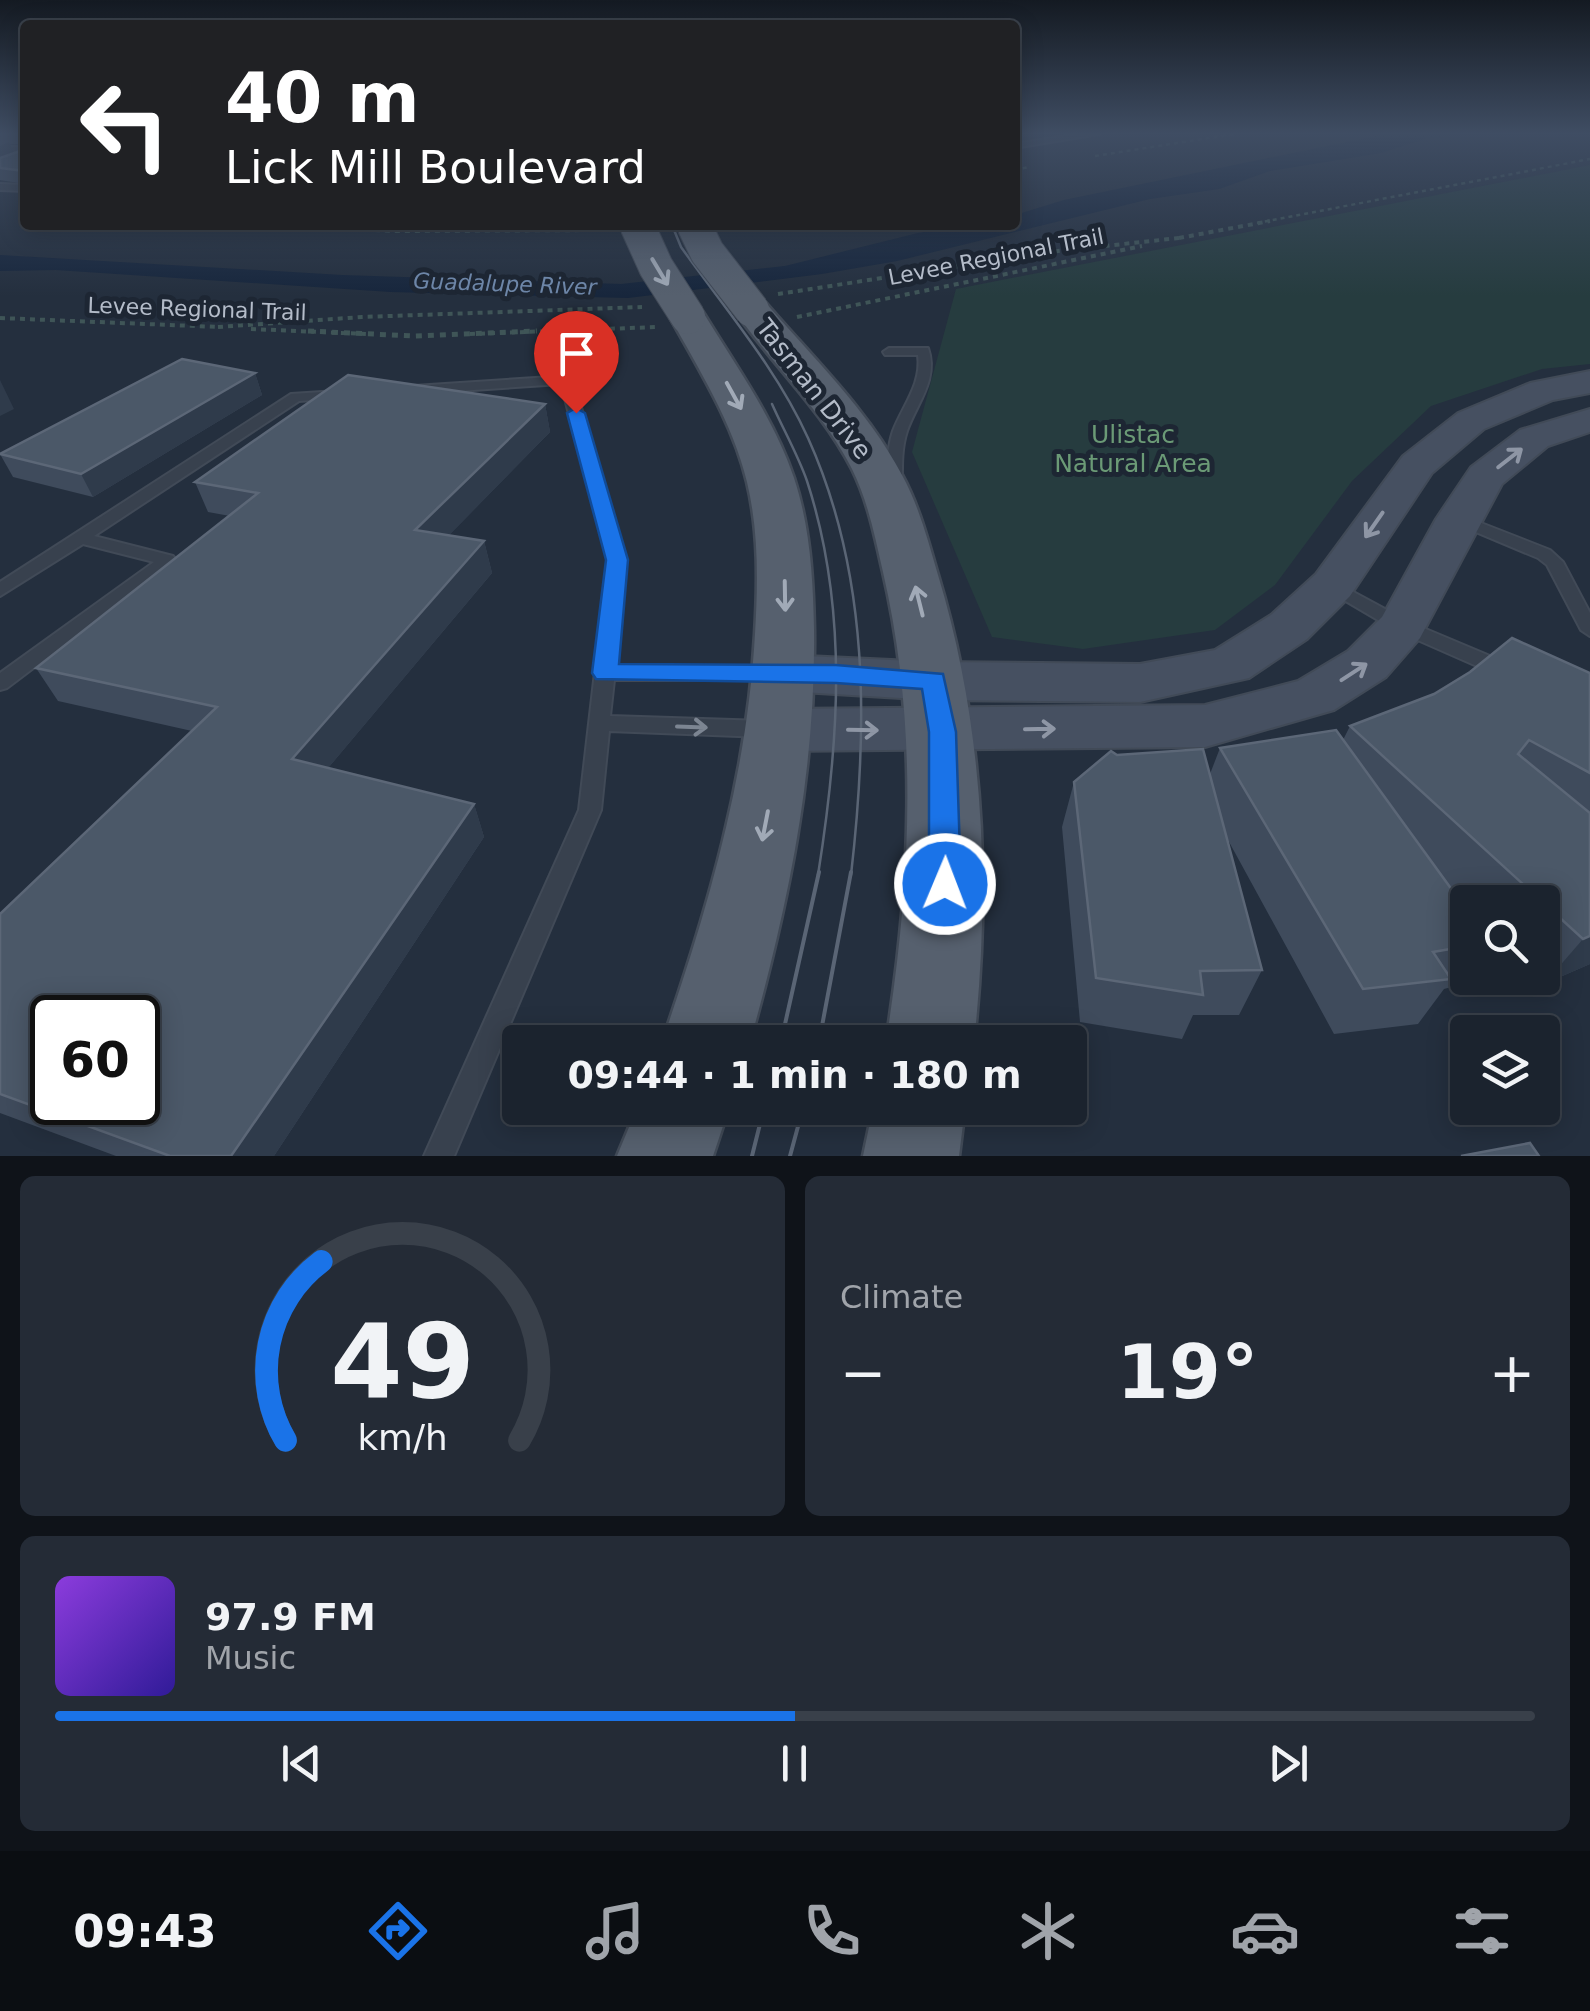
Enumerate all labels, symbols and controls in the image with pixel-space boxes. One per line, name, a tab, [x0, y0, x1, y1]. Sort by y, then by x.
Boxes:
text: 40 m	[225, 57, 420, 139]
icon: left	[60, 60, 190, 190]
text: Lick Mill Boulevard	[225, 141, 646, 194]
street label: Levee Regional Trail	[886, 224, 1106, 290]
one-way arrow	[649, 257, 670, 286]
water label: Guadalupe River	[413, 268, 599, 300]
street label: Levee Regional Trail	[87, 293, 307, 325]
pin	[534, 311, 619, 414]
street label: Tasman Drive	[750, 312, 878, 465]
icon: arrive	[549, 326, 604, 381]
one-way arrow	[725, 381, 744, 411]
park label: Ulistac Natural Area	[1054, 420, 1212, 478]
one-way arrow	[1496, 447, 1522, 469]
one-way arrow	[1364, 511, 1385, 538]
one-way arrow	[776, 580, 794, 612]
one-way arrow	[909, 586, 927, 618]
one-way arrow	[1339, 661, 1368, 682]
one-way arrow	[675, 717, 707, 736]
one-way arrow	[1024, 720, 1056, 739]
one-way arrow	[846, 721, 878, 740]
one-way arrow	[755, 809, 774, 841]
position arrow	[893, 832, 997, 936]
map controls	[1450, 885, 1560, 1125]
button: search	[1450, 885, 1560, 995]
speed limit sign: 60	[30, 995, 160, 1125]
button: layers	[1450, 1015, 1560, 1125]
text: 09:44 · 1 min · 180 m	[567, 1053, 1022, 1097]
text: Climate	[840, 1278, 963, 1316]
text: 49	[330, 1301, 475, 1423]
text: 19°	[1117, 1328, 1258, 1416]
text: −	[840, 1341, 886, 1405]
text: +	[1489, 1341, 1535, 1405]
text: km/h	[357, 1417, 448, 1458]
text: 97.9 FM	[205, 1595, 376, 1639]
text: Music	[205, 1639, 296, 1677]
icon: previous	[274, 1736, 329, 1791]
icon: pause	[767, 1736, 822, 1791]
icon: next	[1261, 1736, 1316, 1791]
icon: directions	[363, 1896, 433, 1966]
icon: music	[580, 1896, 650, 1966]
icon: phone	[797, 1896, 867, 1966]
icon: climate	[1013, 1896, 1083, 1966]
icon: car	[1230, 1896, 1300, 1966]
icon: filters	[1447, 1896, 1517, 1966]
text: 09:43	[73, 1905, 217, 1958]

